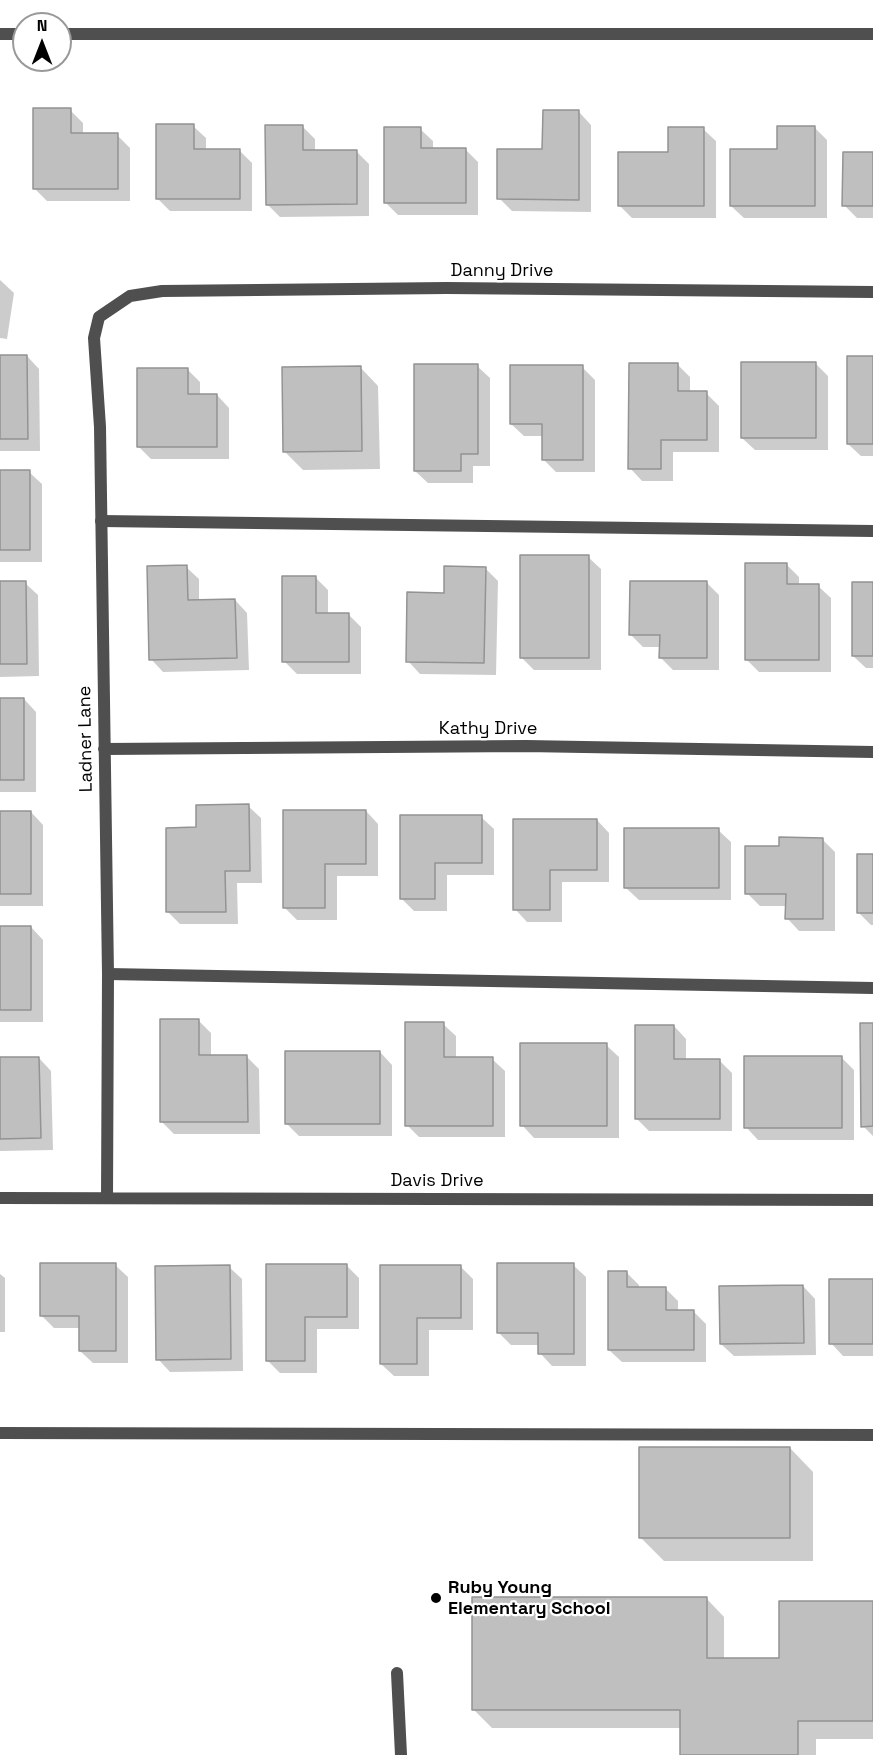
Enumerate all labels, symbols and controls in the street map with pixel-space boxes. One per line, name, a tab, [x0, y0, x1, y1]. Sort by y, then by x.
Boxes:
north arrow	[12, 12, 72, 72]
text: N	[37, 15, 47, 36]
street label: Danny Drive	[451, 260, 553, 282]
street label: Ladner Lane	[74, 686, 98, 792]
street label: Kathy Drive	[439, 718, 537, 740]
street label: Davis Drive	[390, 1170, 484, 1192]
place label: Ruby Young Elementary School	[448, 1577, 611, 1620]
marker: Ruby Young Elementary School	[429, 1591, 443, 1605]

